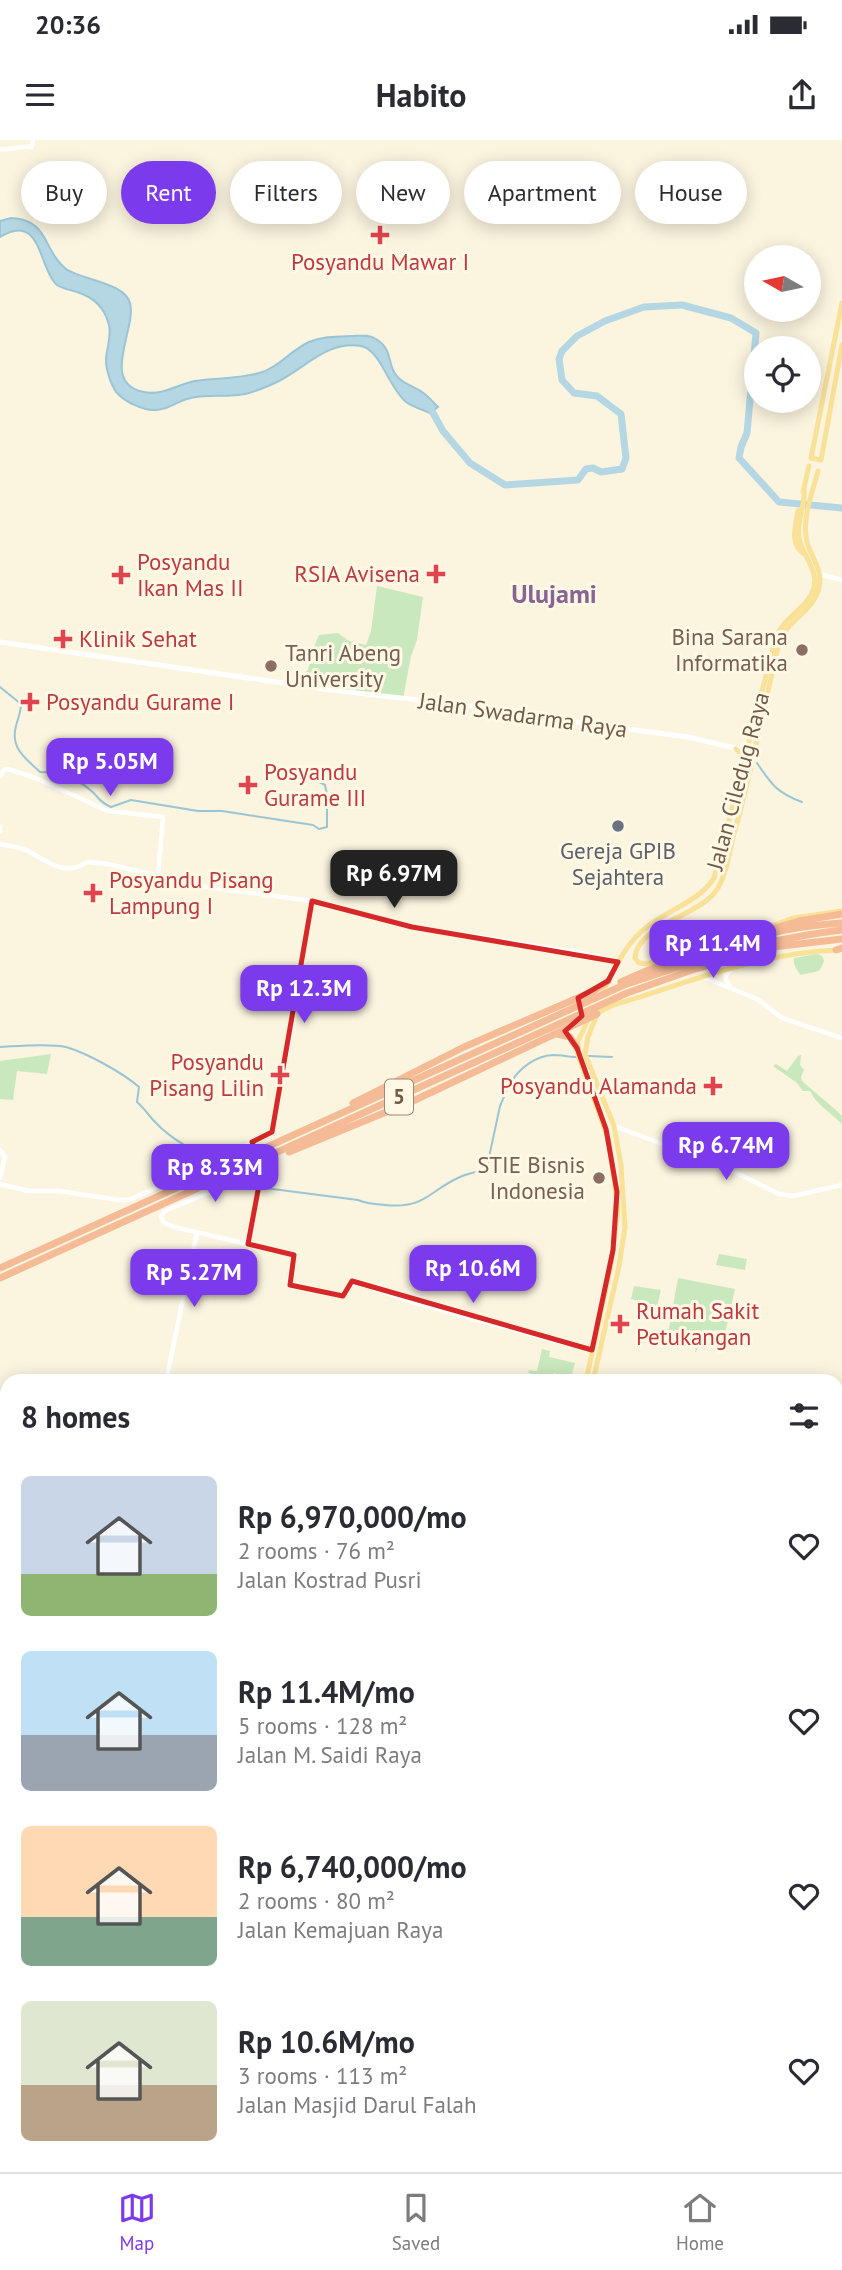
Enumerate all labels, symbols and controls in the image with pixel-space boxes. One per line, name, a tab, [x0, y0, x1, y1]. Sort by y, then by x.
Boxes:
text: 20:36	[35, 8, 101, 41]
text: Habito	[376, 74, 466, 116]
icon: menu	[21, 76, 59, 114]
icon: share	[783, 76, 821, 114]
chip: Buy	[21, 161, 107, 224]
chip: Rent	[121, 161, 216, 224]
chip: Filters	[230, 161, 342, 224]
chip: New	[356, 161, 450, 224]
chip: Apartment	[464, 161, 621, 224]
chip: House	[635, 161, 747, 224]
marker: Posyandu Mawar I	[370, 225, 390, 245]
north arrow	[744, 245, 821, 322]
map controls	[744, 245, 821, 413]
place label: Posyandu Mawar I	[291, 247, 469, 276]
button: locate	[744, 336, 821, 413]
place label: Posyandu Ikan Mas II	[137, 547, 244, 602]
place label: RSIA Avisena	[294, 559, 420, 588]
marker: RSIA Avisena	[426, 564, 446, 584]
marker: Posyandu Ikan Mas II	[111, 565, 131, 585]
district label: Ulujami	[511, 577, 597, 610]
place label: Bina Sarana Informatika	[671, 622, 788, 677]
place label: Klinik Sehat	[79, 624, 197, 653]
marker: Klinik Sehat	[53, 629, 73, 649]
place label: Tanri Abeng University	[285, 638, 401, 693]
marker: Bina Sarana Informatika	[794, 642, 810, 658]
marker: Tanri Abeng University	[263, 658, 279, 674]
street label: Jalan Swadarma Raya	[416, 685, 629, 743]
place label: Posyandu Gurame I	[46, 687, 235, 716]
street label: Jalan Ciledug Raya	[700, 689, 775, 874]
marker: Posyandu Gurame I	[20, 692, 40, 712]
pin: Rp 5.05M	[38, 738, 182, 798]
text: Rp 5.05M	[62, 746, 158, 775]
place label: Posyandu Gurame III	[264, 757, 366, 812]
marker: Posyandu Gurame III	[238, 775, 258, 795]
marker: Gereja GPIB Sejahtera	[610, 818, 626, 834]
place label: Gereja GPIB Sejahtera	[560, 836, 676, 891]
pin: Rp 6.97M	[322, 850, 466, 910]
text: Rp 6.97M	[346, 858, 442, 887]
place label: Posyandu Pisang Lampung I	[109, 865, 274, 920]
marker: Posyandu Pisang Lampung I	[83, 883, 103, 903]
pin: Rp 11.4M	[641, 920, 785, 980]
text: Rp 11.4M	[665, 928, 761, 957]
pin: Rp 12.3M	[232, 966, 376, 1025]
text: Rp 12.3M	[256, 973, 352, 1002]
place label: Posyandu Pisang Lilin	[149, 1047, 264, 1102]
marker: Posyandu Pisang Lilin	[270, 1065, 290, 1085]
place label: Posyandu Alamanda	[500, 1071, 697, 1100]
marker: Posyandu Alamanda	[703, 1076, 723, 1096]
road number: 5	[385, 1080, 413, 1114]
pin: Rp 6.74M	[654, 1122, 798, 1182]
text: Rp 6.74M	[678, 1130, 774, 1159]
pin: Rp 8.33M	[143, 1144, 287, 1204]
place label: STIE Bisnis Indonesia	[477, 1150, 585, 1205]
text: Rp 8.33M	[167, 1152, 263, 1181]
marker: STIE Bisnis Indonesia	[591, 1170, 607, 1186]
pin: Rp 10.6M	[401, 1246, 545, 1305]
pin: Rp 5.27M	[122, 1250, 266, 1309]
text: Rp 10.6M	[425, 1253, 521, 1282]
text: Rp 5.27M	[146, 1257, 242, 1286]
place label: Rumah Sakit Petukangan	[636, 1296, 759, 1351]
marker: Rumah Sakit Petukangan	[610, 1314, 630, 1334]
text: 8 homes	[21, 1397, 130, 1436]
icon: filters	[785, 1397, 823, 1435]
text: Rp 6,970,000/mo	[238, 1497, 467, 1536]
icon: home	[77, 1504, 161, 1588]
icon: heart	[785, 1527, 823, 1565]
text: 2 rooms · 76 m²	[238, 1536, 395, 1565]
text: Jalan Kostrad Pusri	[238, 1565, 422, 1594]
text: Rp 11.4M/mo	[238, 1672, 415, 1711]
icon: home	[77, 1679, 161, 1763]
icon: heart	[785, 1702, 823, 1740]
text: 5 rooms · 128 m²	[238, 1711, 407, 1740]
text: Jalan M. Saidi Raya	[238, 1740, 422, 1769]
text: Rp 6,740,000/mo	[238, 1847, 467, 1886]
icon: home	[77, 1854, 161, 1938]
icon: heart	[785, 1877, 823, 1915]
text: 2 rooms · 80 m²	[238, 1886, 395, 1915]
text: Jalan Kemajuan Raya	[238, 1915, 443, 1944]
text: Rp 10.6M/mo	[238, 2022, 415, 2061]
icon: home	[77, 2029, 161, 2113]
icon: heart	[785, 2052, 823, 2090]
text: 3 rooms · 113 m²	[238, 2061, 407, 2090]
text: Jalan Masjid Darul Falah	[238, 2090, 477, 2119]
tab: Map	[118, 2189, 156, 2255]
tab: Saved	[392, 2189, 440, 2255]
tab: Home	[676, 2189, 724, 2255]

